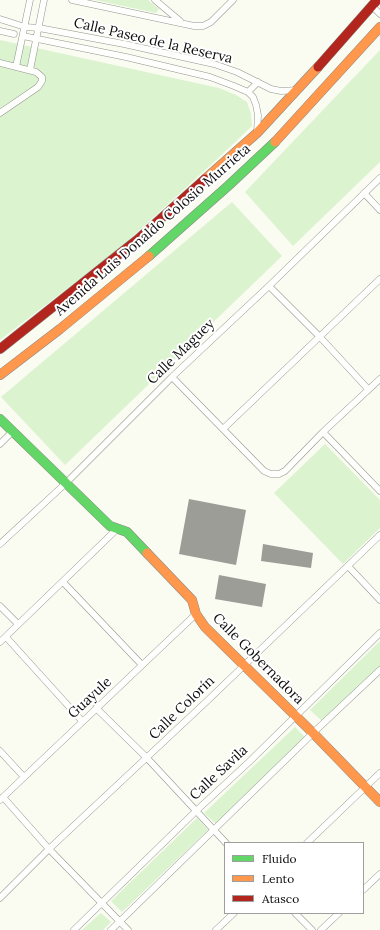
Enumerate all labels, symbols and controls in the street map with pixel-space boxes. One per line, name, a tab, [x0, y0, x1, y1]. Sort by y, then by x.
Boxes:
street label: Calle Paseo de la Reserva	[72, 15, 234, 67]
street label: Avenida Luis Donaldo Colosio Murrieta	[52, 141, 254, 319]
street label: Calle Maguey	[144, 316, 218, 388]
street label: Calle Gobernadora	[209, 610, 307, 708]
street label: Calle Colorín	[146, 673, 218, 743]
street label: Guayule	[65, 674, 115, 722]
street label: Calle Savila	[187, 742, 251, 804]
legend	[224, 842, 364, 914]
text: Fluido	[262, 851, 297, 866]
text: Lento	[262, 871, 294, 886]
text: Atasco	[262, 891, 299, 906]

